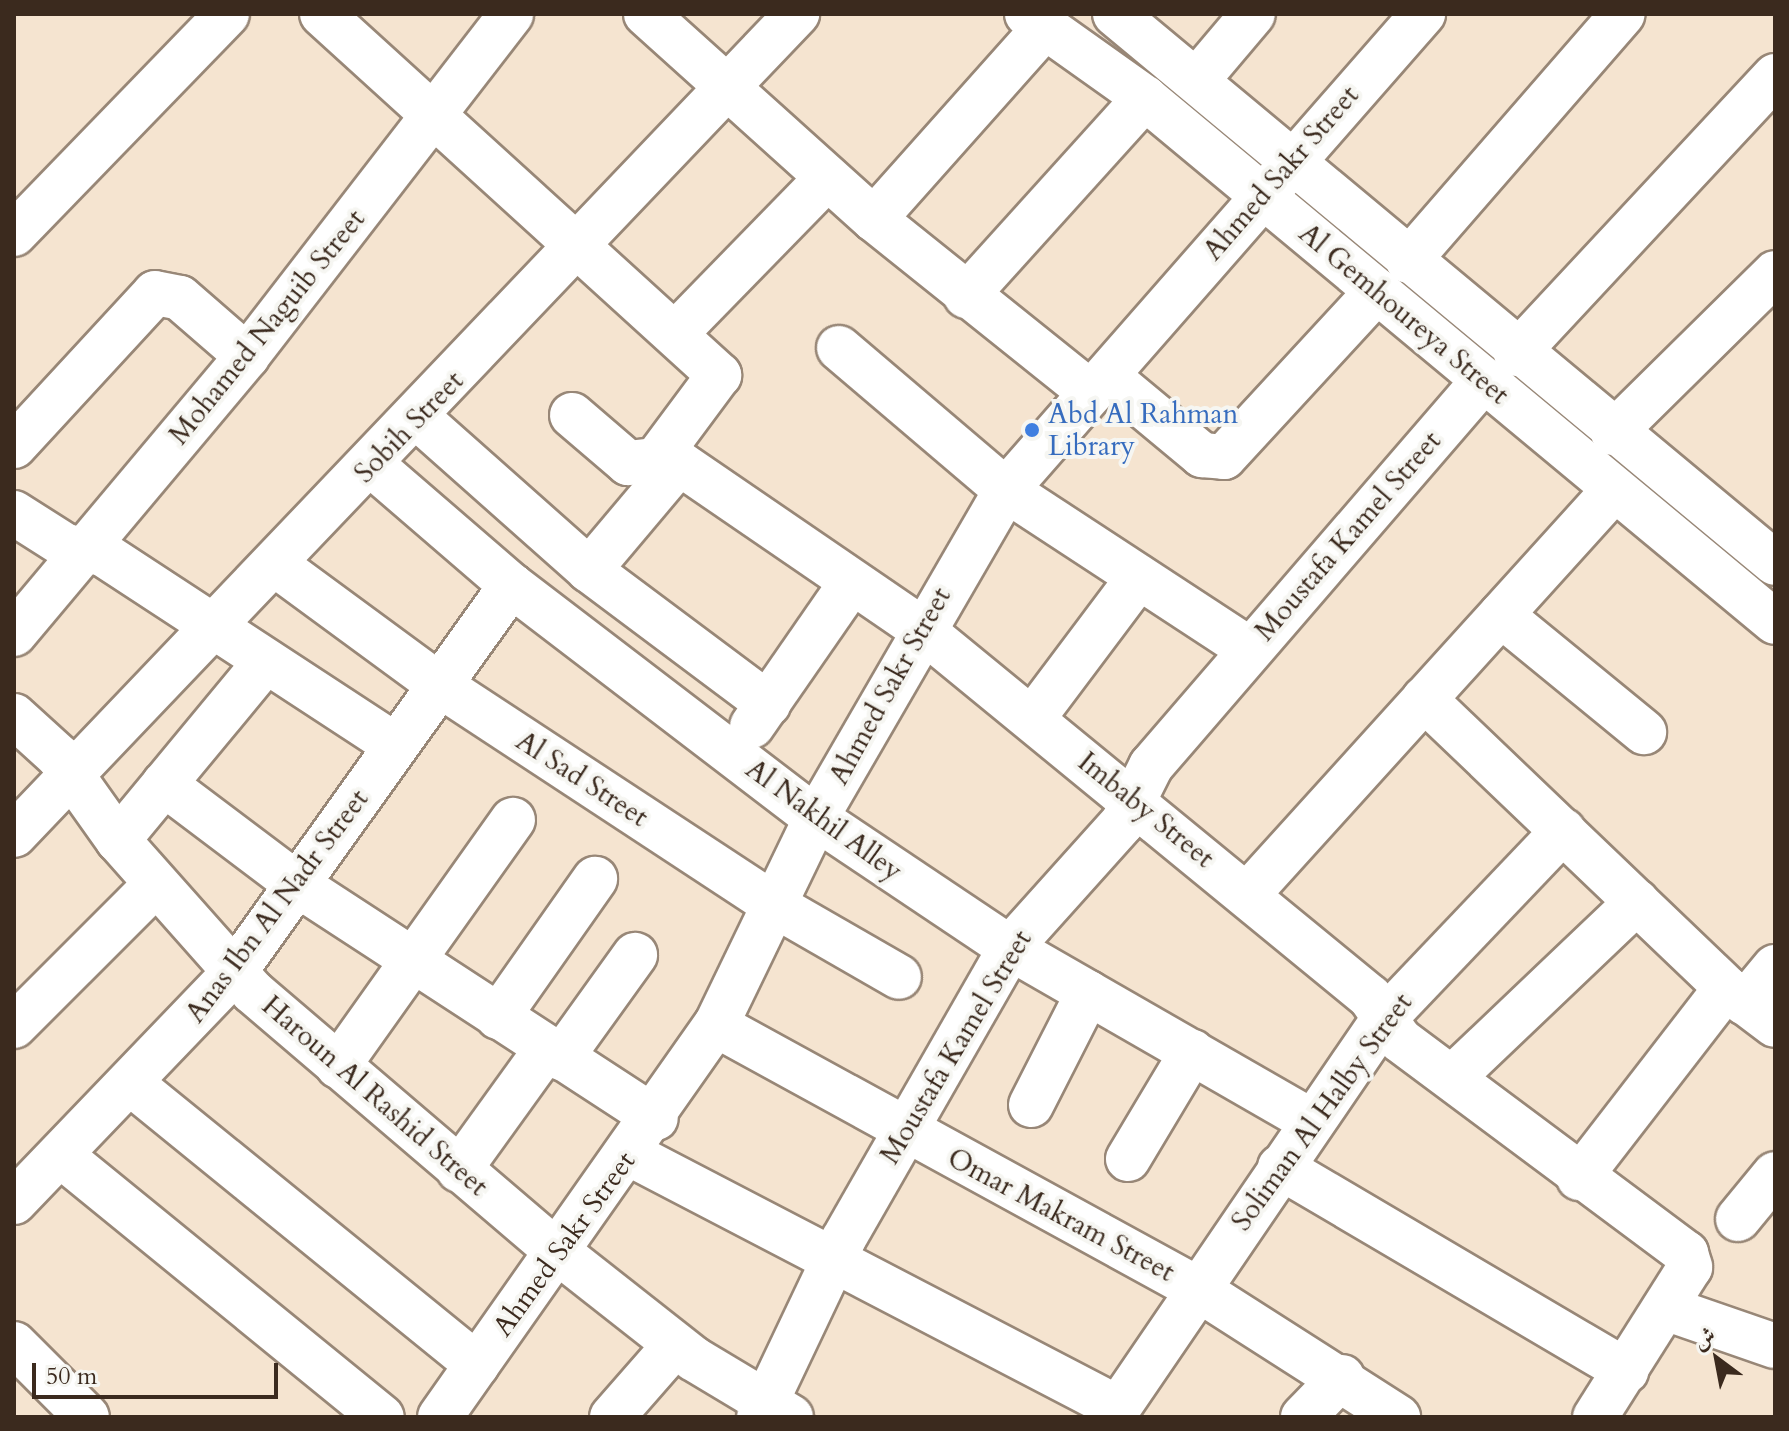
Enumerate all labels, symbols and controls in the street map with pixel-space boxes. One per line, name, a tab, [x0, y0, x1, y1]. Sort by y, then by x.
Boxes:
street label: Ahmed Sakr Street	[1196, 79, 1366, 267]
street label: Mohamed Naguib Street	[162, 203, 372, 451]
street label: Al Gemhoureya Street	[1292, 216, 1516, 412]
street label: Sobih Street	[347, 364, 471, 490]
place label: Abd Al Rahman Library	[1048, 397, 1238, 463]
marker: Abd Al Rahman Library	[1023, 421, 1041, 439]
street label: Moustafa Kamel Street	[1248, 424, 1448, 648]
street label: Ahmed Sakr Street	[822, 582, 958, 790]
street label: Al Sad Street	[510, 724, 654, 834]
street label: Imbaby Street	[1071, 745, 1221, 875]
street label: Al Nakhil Alley	[739, 752, 909, 888]
street label: Anas Ibn Al Nadr Street	[178, 783, 376, 1029]
street label: Moustafa Kamel Street	[873, 924, 1039, 1170]
street label: Soliman Al Halby Street	[1225, 987, 1419, 1237]
street label: Haroun Al Rashid Street	[255, 989, 495, 1203]
street label: Omar Makram Street	[942, 1141, 1180, 1289]
street label: Ahmed Sakr Street	[486, 1145, 642, 1343]
north arrow	[1677, 1319, 1757, 1399]
text: ش	[1687, 1320, 1721, 1357]
scale bar	[36, 1347, 282, 1397]
text: 50 m	[46, 1360, 97, 1393]

